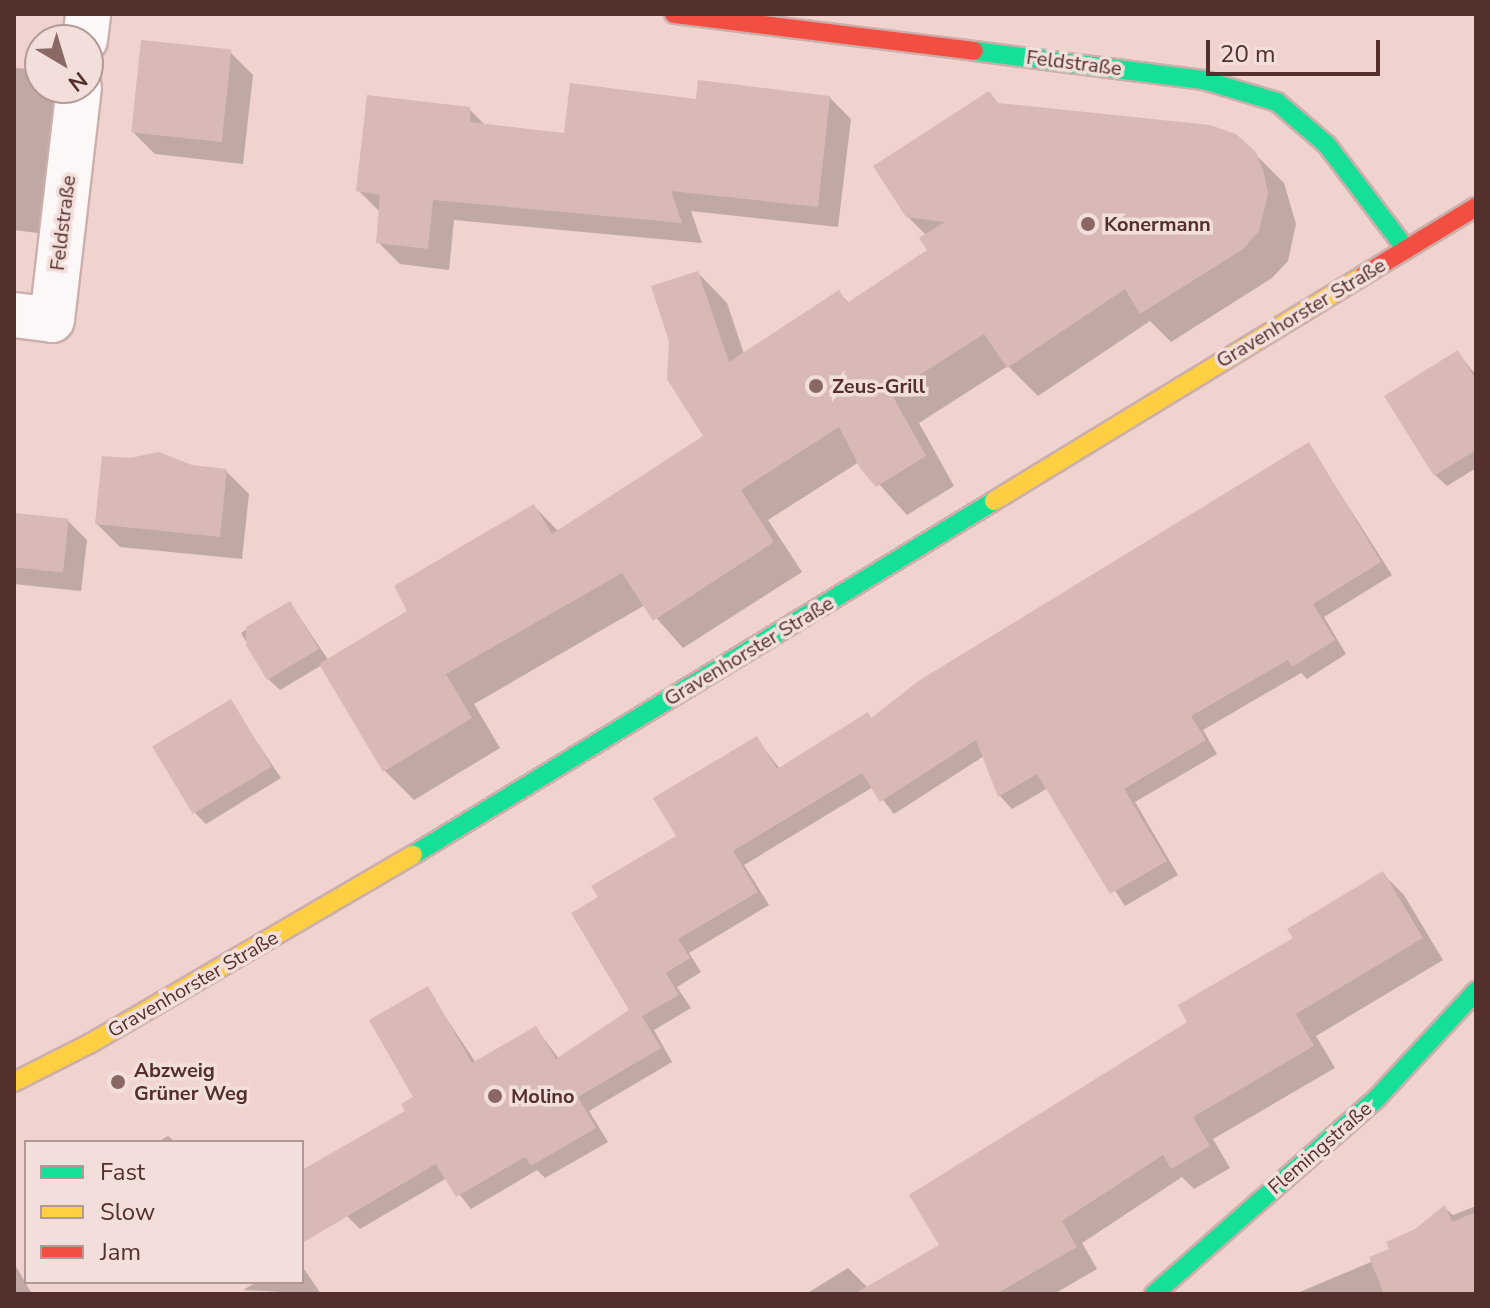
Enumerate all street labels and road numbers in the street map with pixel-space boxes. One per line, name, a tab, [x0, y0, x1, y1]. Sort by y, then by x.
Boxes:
street label: Feldstraße	[1025, 45, 1123, 81]
street label: Feldstraße	[45, 174, 81, 272]
street label: Gravenhorster Straße	[1212, 253, 1390, 373]
street label: Gravenhorster Straße	[660, 591, 838, 711]
street label: Gravenhorster Straße	[103, 925, 283, 1043]
street label: Flemingstraße	[1263, 1097, 1377, 1199]

